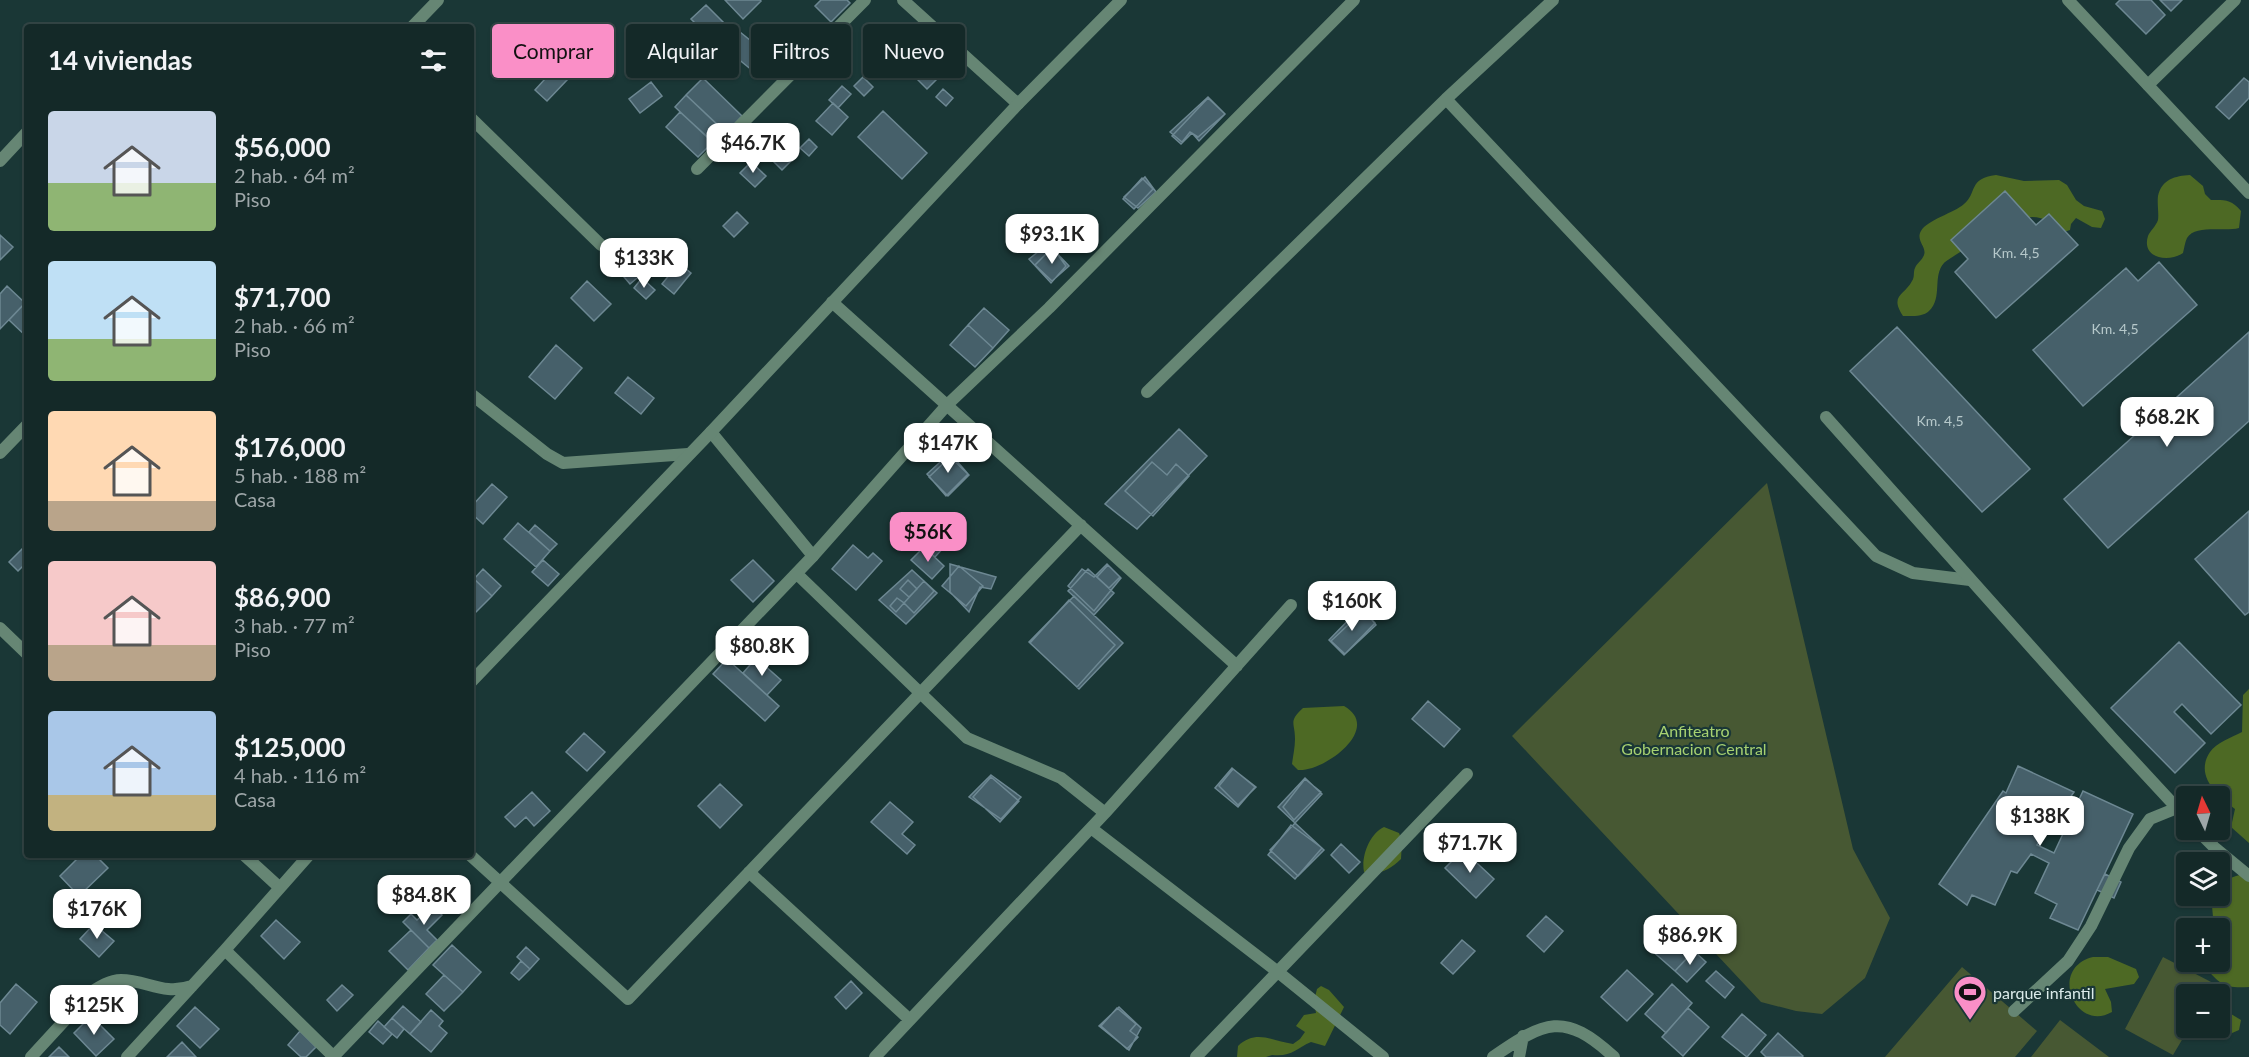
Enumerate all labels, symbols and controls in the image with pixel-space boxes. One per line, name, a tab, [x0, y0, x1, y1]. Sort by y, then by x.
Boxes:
chip: Comprar	[492, 24, 614, 78]
chip: Alquilar	[626, 24, 739, 78]
chip: Filtros	[751, 24, 851, 78]
chip: Nuevo	[863, 24, 965, 78]
text: 14 viviendas	[48, 44, 192, 76]
icon: filters	[417, 44, 450, 77]
pin: $46.7K	[704, 123, 802, 174]
text: $46.7K	[721, 130, 785, 154]
text: $56,000	[234, 131, 331, 163]
icon: home	[96, 135, 168, 207]
text: 2 hab. · 64 m²	[234, 163, 355, 187]
text: Piso	[234, 187, 271, 211]
pin: $93.1K	[1003, 214, 1101, 265]
text: $93.1K	[1020, 221, 1084, 245]
pin: $133K	[602, 238, 686, 289]
house number: Km. 4,5	[1992, 244, 2040, 261]
text: $133K	[614, 245, 674, 269]
text: $71,700	[234, 281, 331, 313]
icon: home	[96, 285, 168, 357]
text: 2 hab. · 66 m²	[234, 313, 355, 337]
house number: Km. 4,5	[2091, 320, 2139, 337]
text: Piso	[234, 337, 271, 361]
pin: $68.2K	[2118, 397, 2216, 448]
text: $68.2K	[2135, 404, 2199, 428]
house number: Km. 4,5	[1916, 412, 1964, 429]
pin: $147K	[906, 423, 990, 474]
text: $147K	[918, 430, 978, 454]
text: $176,000	[234, 431, 346, 463]
icon: home	[96, 435, 168, 507]
text: 5 hab. · 188 m²	[234, 463, 366, 487]
text: Casa	[234, 487, 276, 511]
pin: $56K	[892, 512, 964, 563]
text: $56K	[904, 519, 952, 543]
text: $86,900	[234, 581, 331, 613]
pin: $160K	[1310, 581, 1394, 632]
icon: home	[96, 585, 168, 657]
text: $160K	[1322, 588, 1382, 612]
text: 3 hab. · 77 m²	[234, 613, 355, 637]
pin: $80.8K	[713, 626, 811, 677]
text: $80.8K	[730, 633, 794, 657]
text: Piso	[234, 637, 271, 661]
park label: Anfiteatro Gobernacion Central	[1621, 721, 1767, 758]
text: $125,000	[234, 731, 346, 763]
icon: home	[96, 735, 168, 807]
text: 4 hab. · 116 m²	[234, 763, 366, 787]
north arrow	[2176, 786, 2230, 840]
map controls	[2176, 786, 2230, 1038]
text: Casa	[234, 787, 276, 811]
pin: $138K	[1998, 796, 2082, 847]
text: $138K	[2010, 803, 2070, 827]
pin: $71.7K	[1421, 823, 1519, 874]
text: $71.7K	[1438, 830, 1502, 854]
button: layers	[2176, 852, 2230, 906]
pin: $84.8K	[375, 875, 473, 926]
text: $84.8K	[392, 882, 456, 906]
pin: $176K	[55, 889, 139, 940]
text: $176K	[67, 896, 127, 920]
pin: $86.9K	[1641, 915, 1739, 966]
button: +	[2176, 918, 2230, 972]
text: $86.9K	[1658, 922, 1722, 946]
sports icon: parque infantil	[1952, 974, 1988, 1021]
place label: parque infantil	[1993, 983, 2094, 1002]
button: −	[2176, 984, 2230, 1038]
pin: $125K	[52, 985, 136, 1036]
text: $125K	[64, 992, 124, 1016]

